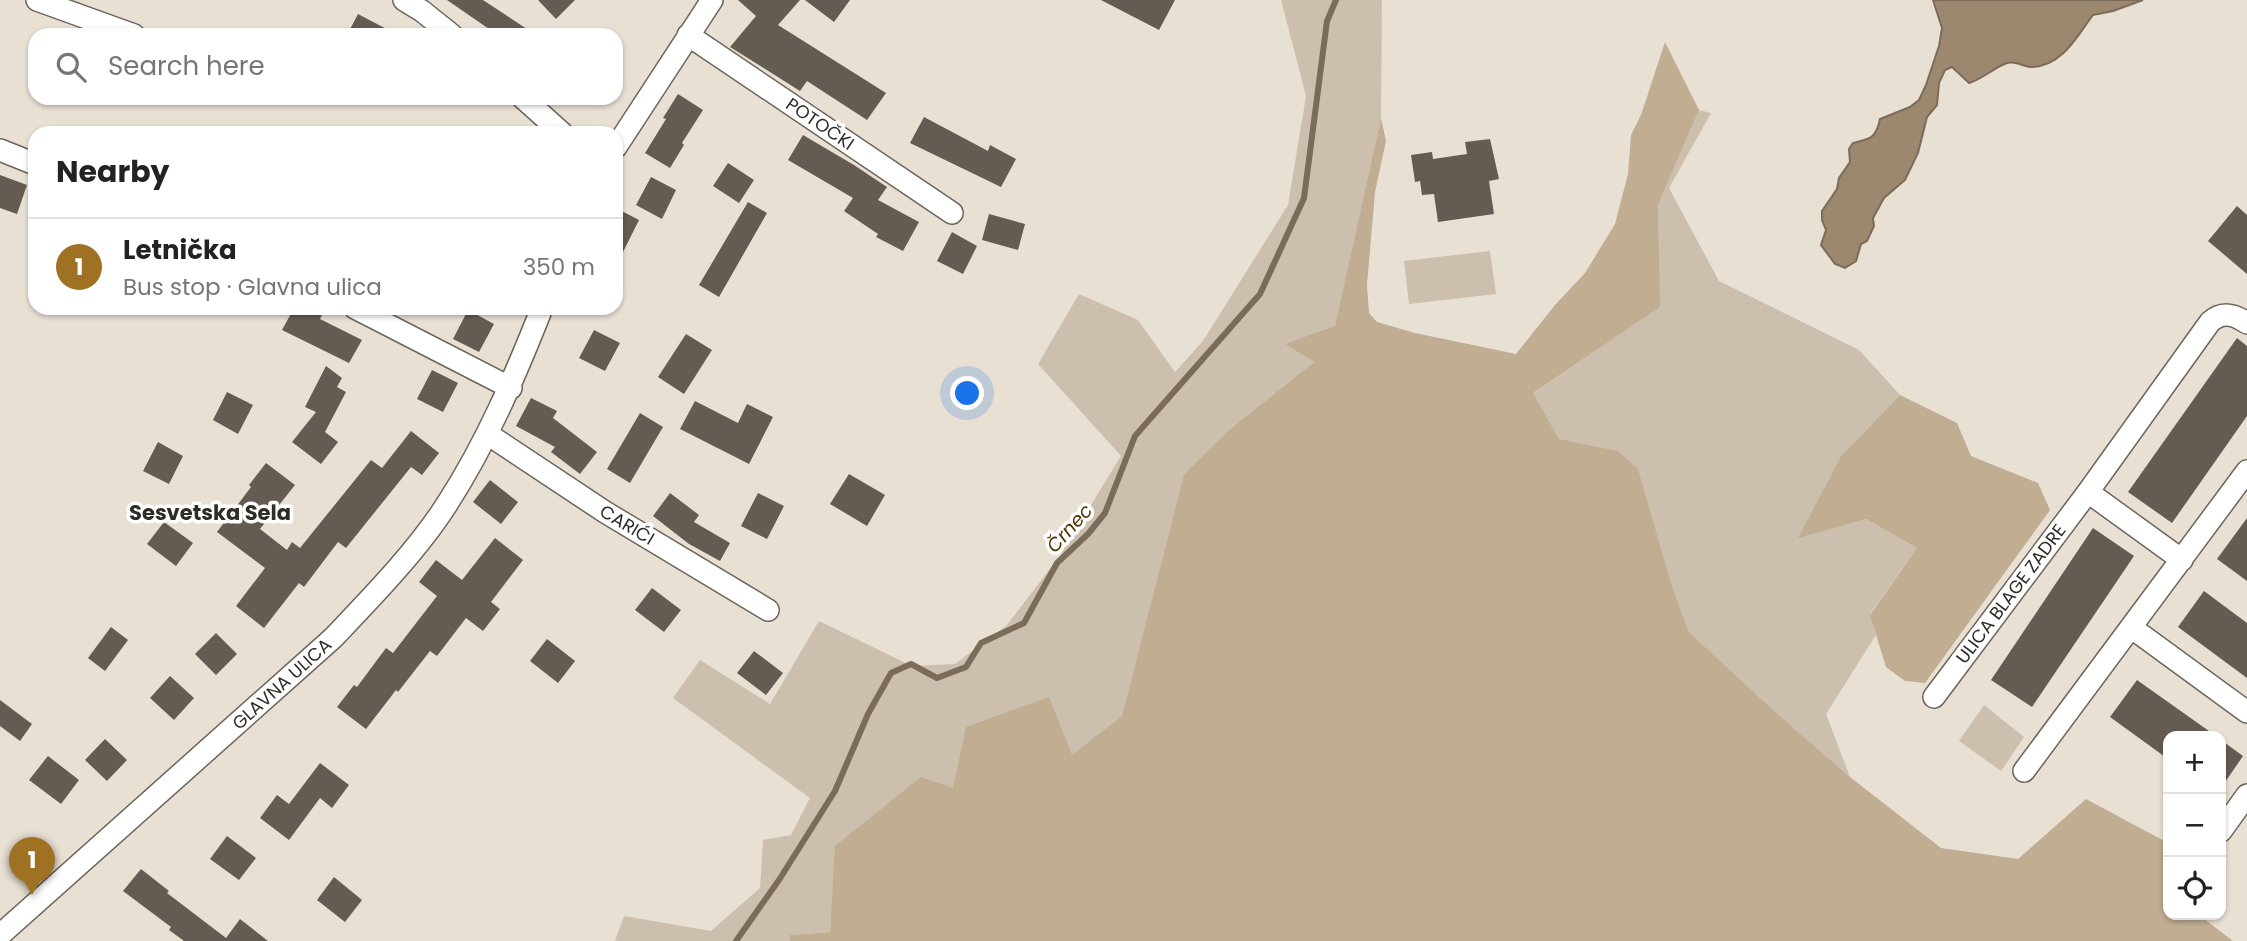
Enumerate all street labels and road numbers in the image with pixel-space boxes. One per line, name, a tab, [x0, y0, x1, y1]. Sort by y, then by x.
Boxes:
street label: POTOČKI	[781, 92, 859, 156]
street label: CARIĆI	[595, 498, 659, 551]
street label: ULICA BLAGE ZADRE	[1950, 519, 2071, 669]
street label: GLAVNA ULICA	[226, 632, 337, 735]

